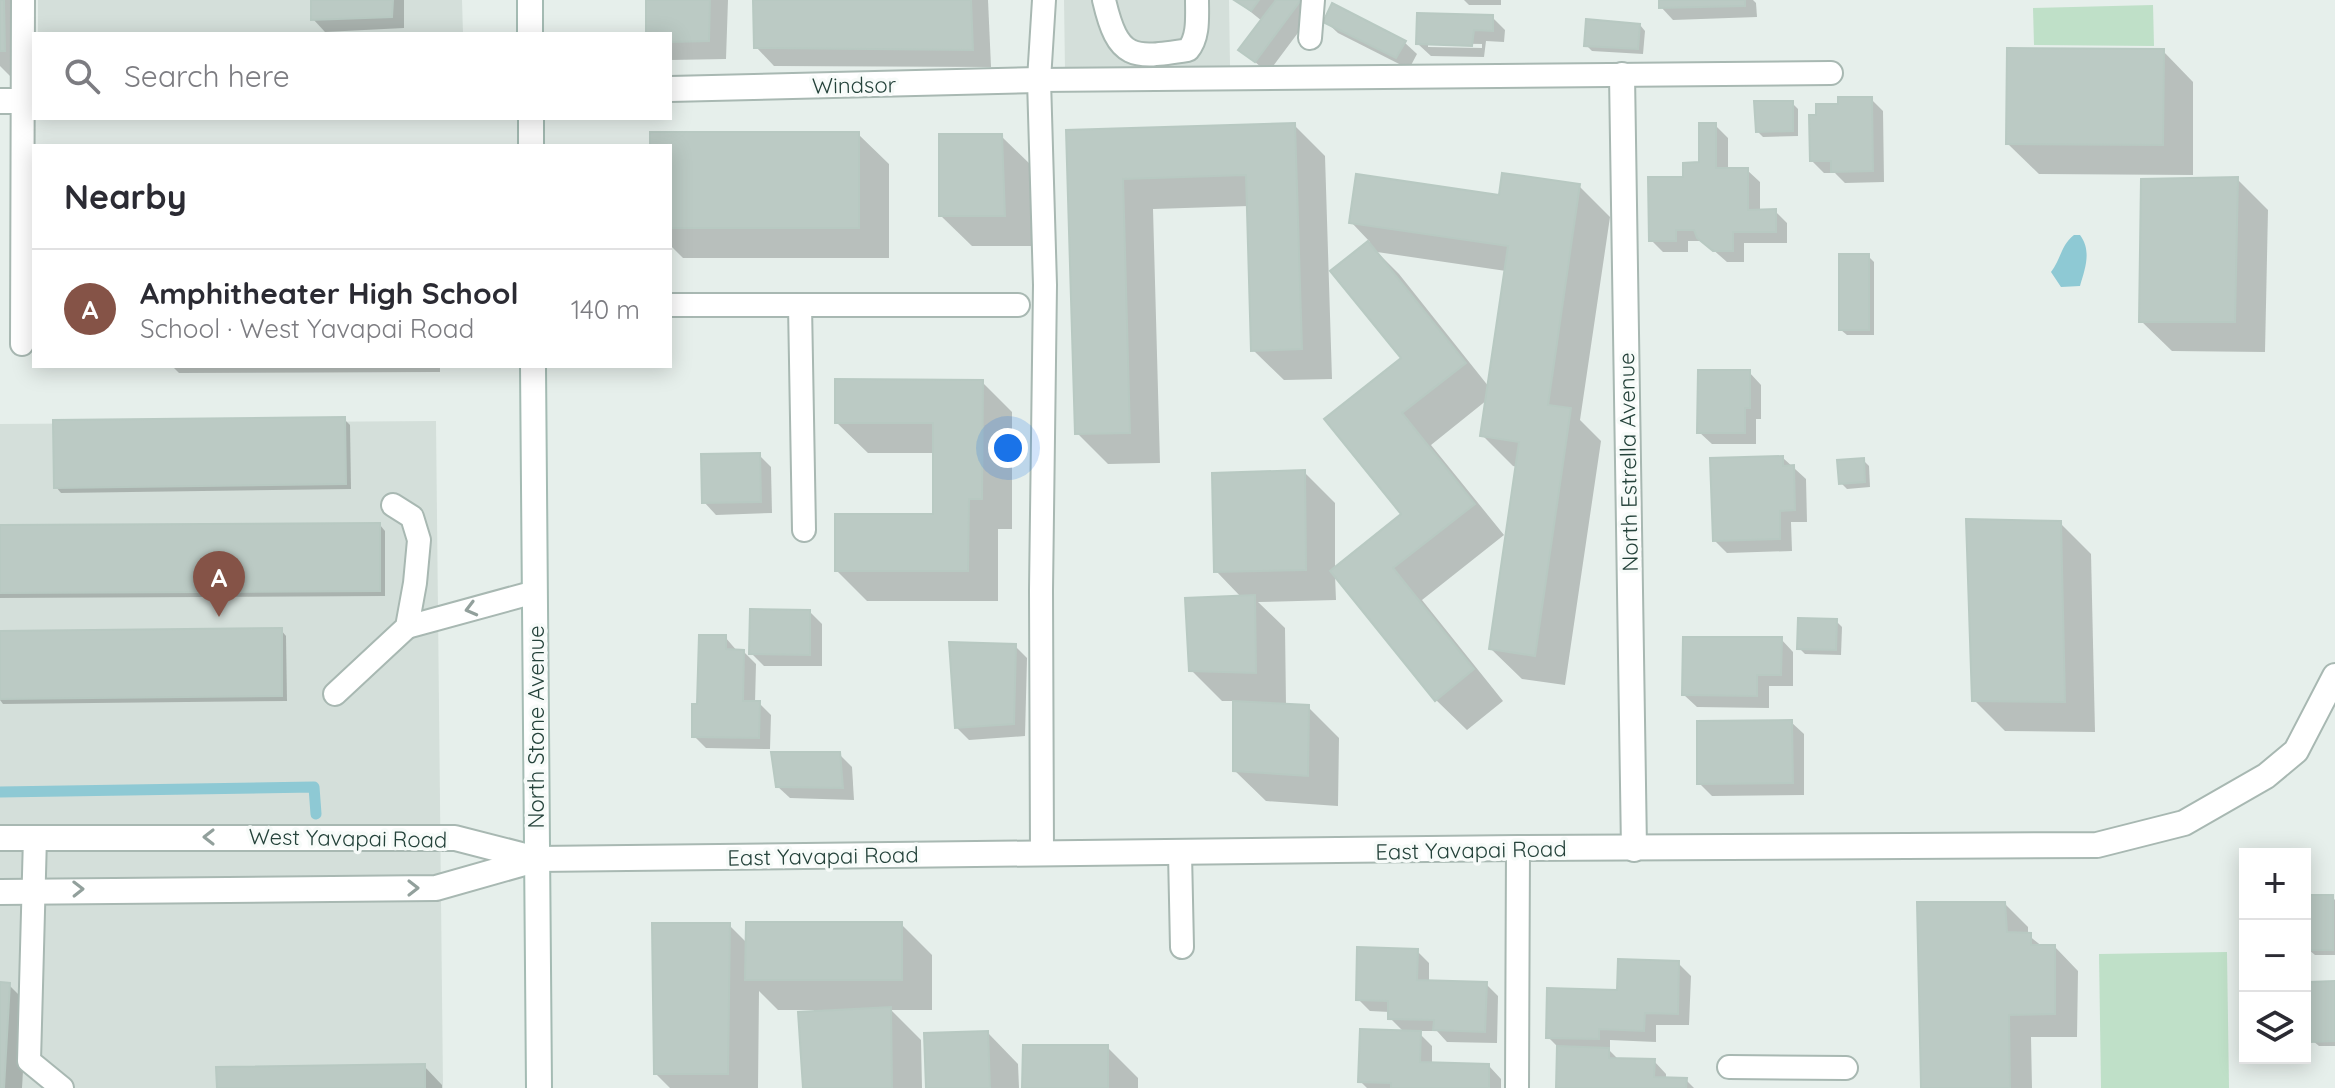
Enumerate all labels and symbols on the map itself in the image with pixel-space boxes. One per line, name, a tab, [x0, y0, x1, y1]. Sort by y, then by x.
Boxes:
street label: Windsor	[812, 70, 897, 100]
street label: North Estrella Avenue	[1612, 352, 1644, 572]
your location	[988, 428, 1028, 468]
pin: A	[193, 551, 245, 617]
one-way arrow	[464, 600, 478, 617]
street label: North Stone Avenue	[522, 625, 550, 829]
street label: West Yavapai Road	[248, 822, 448, 854]
one-way arrow	[202, 828, 215, 846]
street label: East Yavapai Road	[1375, 834, 1567, 866]
street label: East Yavapai Road	[727, 840, 919, 872]
one-way arrow	[407, 879, 420, 897]
one-way arrow	[72, 880, 85, 898]

